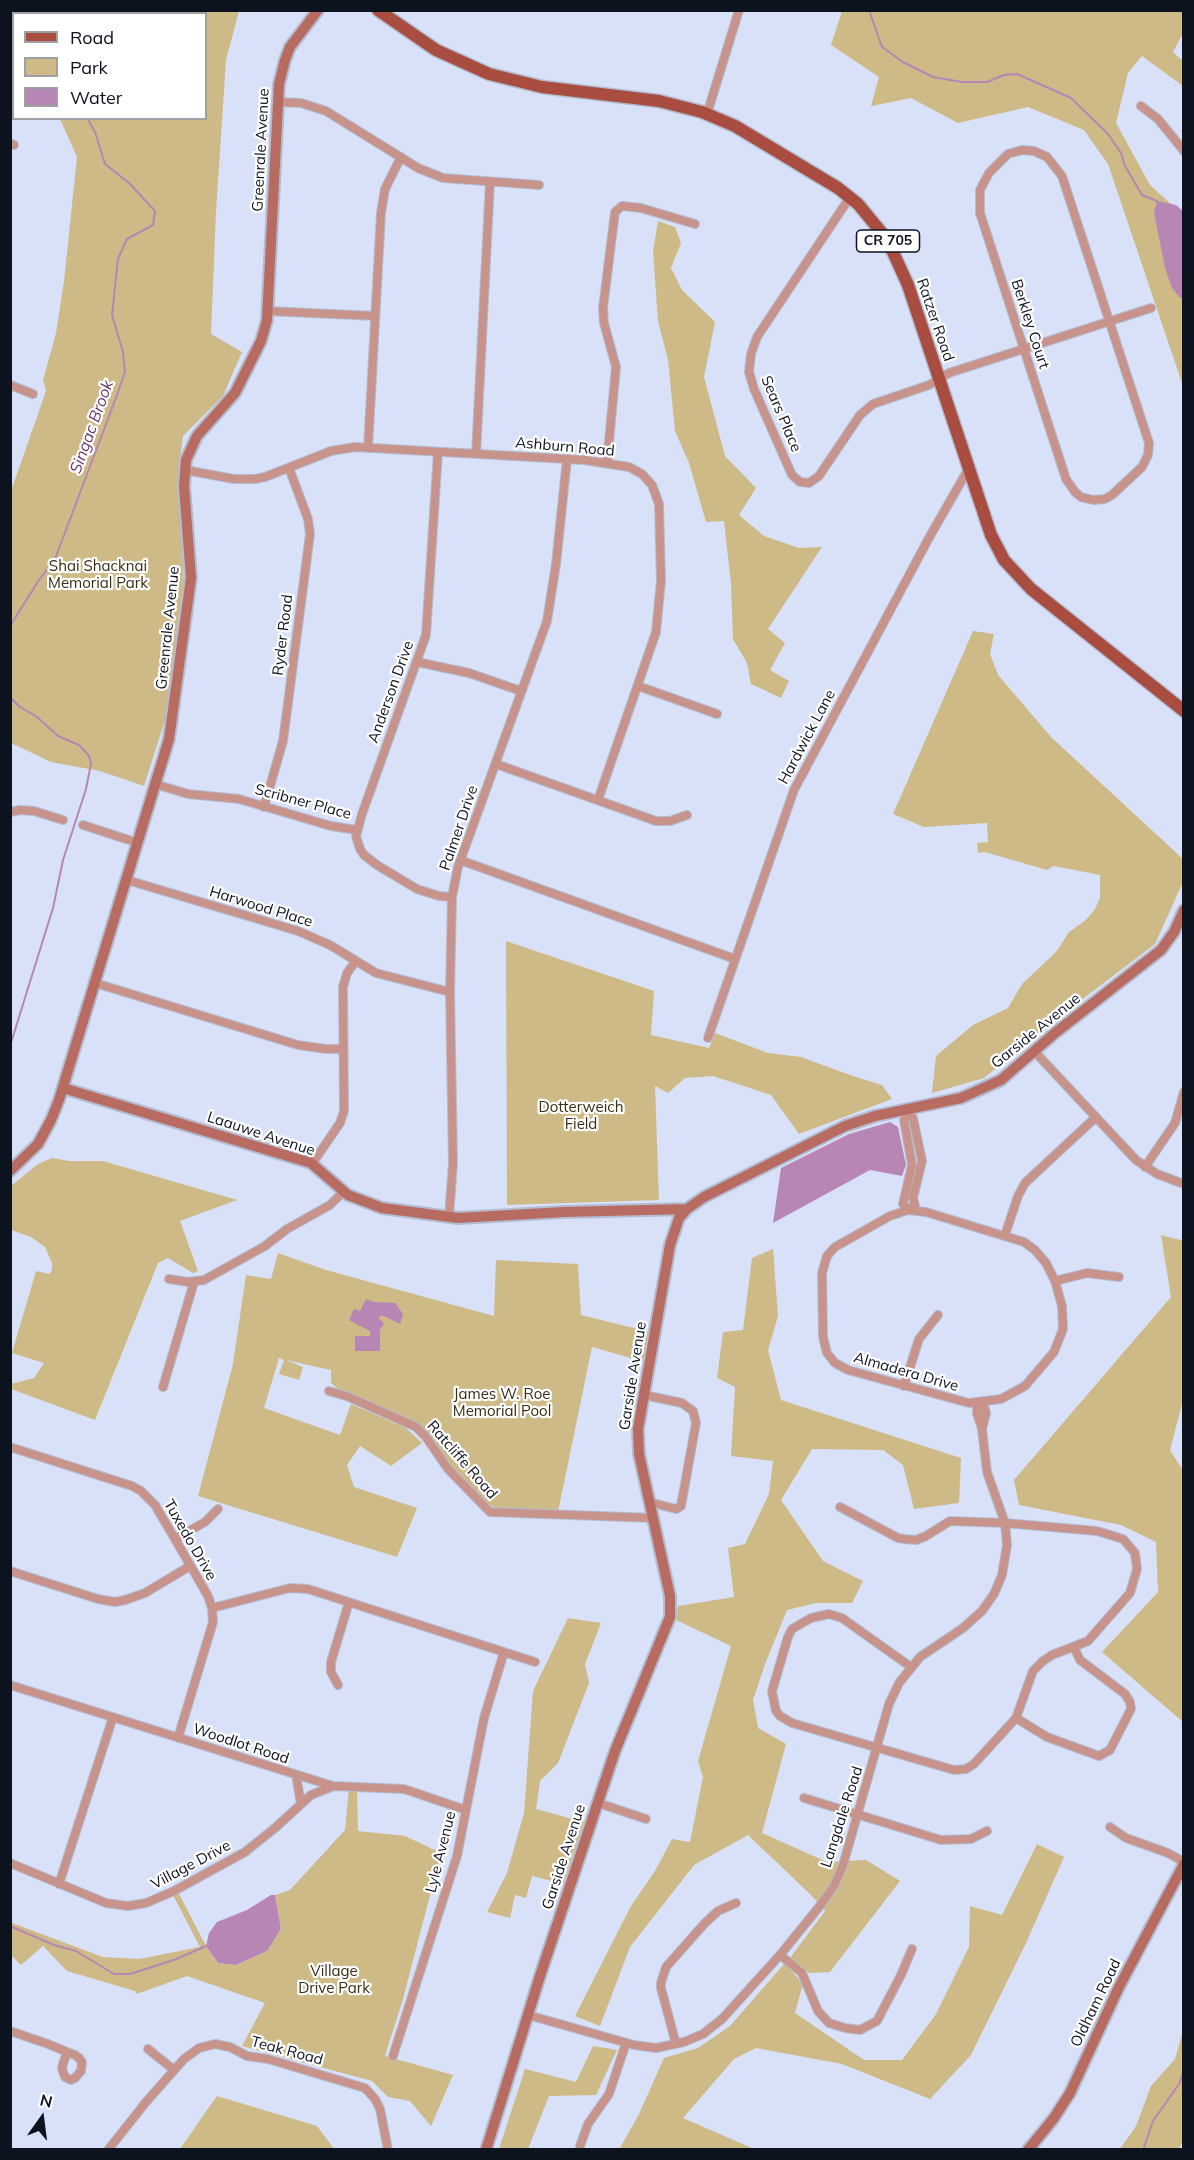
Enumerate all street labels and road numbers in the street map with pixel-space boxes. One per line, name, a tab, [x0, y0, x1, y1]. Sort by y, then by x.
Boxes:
street label: Greenrale Avenue	[249, 88, 273, 212]
road number: CR 705	[856, 230, 920, 252]
street label: Ratzer Road	[912, 276, 958, 364]
street label: Berkley Court	[1007, 277, 1053, 371]
street label: Sears Place	[757, 373, 805, 455]
street label: Ashburn Road	[515, 434, 615, 460]
street label: Greenrale Avenue	[153, 566, 183, 690]
street label: Ryder Road	[269, 593, 297, 677]
street label: Anderson Drive	[364, 639, 418, 745]
street label: Hardwick Lane	[774, 687, 840, 787]
street label: Scribner Place	[253, 781, 353, 823]
street label: Palmer Drive	[436, 783, 482, 873]
street label: Harwood Place	[207, 883, 315, 931]
street label: Garside Avenue	[988, 989, 1084, 1073]
street label: Laauwe Avenue	[205, 1108, 317, 1160]
street label: Garside Avenue	[616, 1320, 650, 1432]
street label: Almadera Drive	[851, 1348, 961, 1396]
street label: Ratcliffe Road	[423, 1417, 501, 1503]
street label: Tuxedo Drive	[160, 1496, 220, 1584]
street label: Woodlot Road	[191, 1720, 291, 1768]
street label: Langdale Road	[817, 1764, 867, 1870]
street label: Garside Avenue	[538, 1802, 590, 1912]
street label: Lyle Avenue	[422, 1809, 460, 1895]
street label: Village Drive	[148, 1837, 234, 1893]
street label: Oldham Road	[1067, 1956, 1125, 2050]
street label: Teak Road	[249, 2033, 325, 2069]

